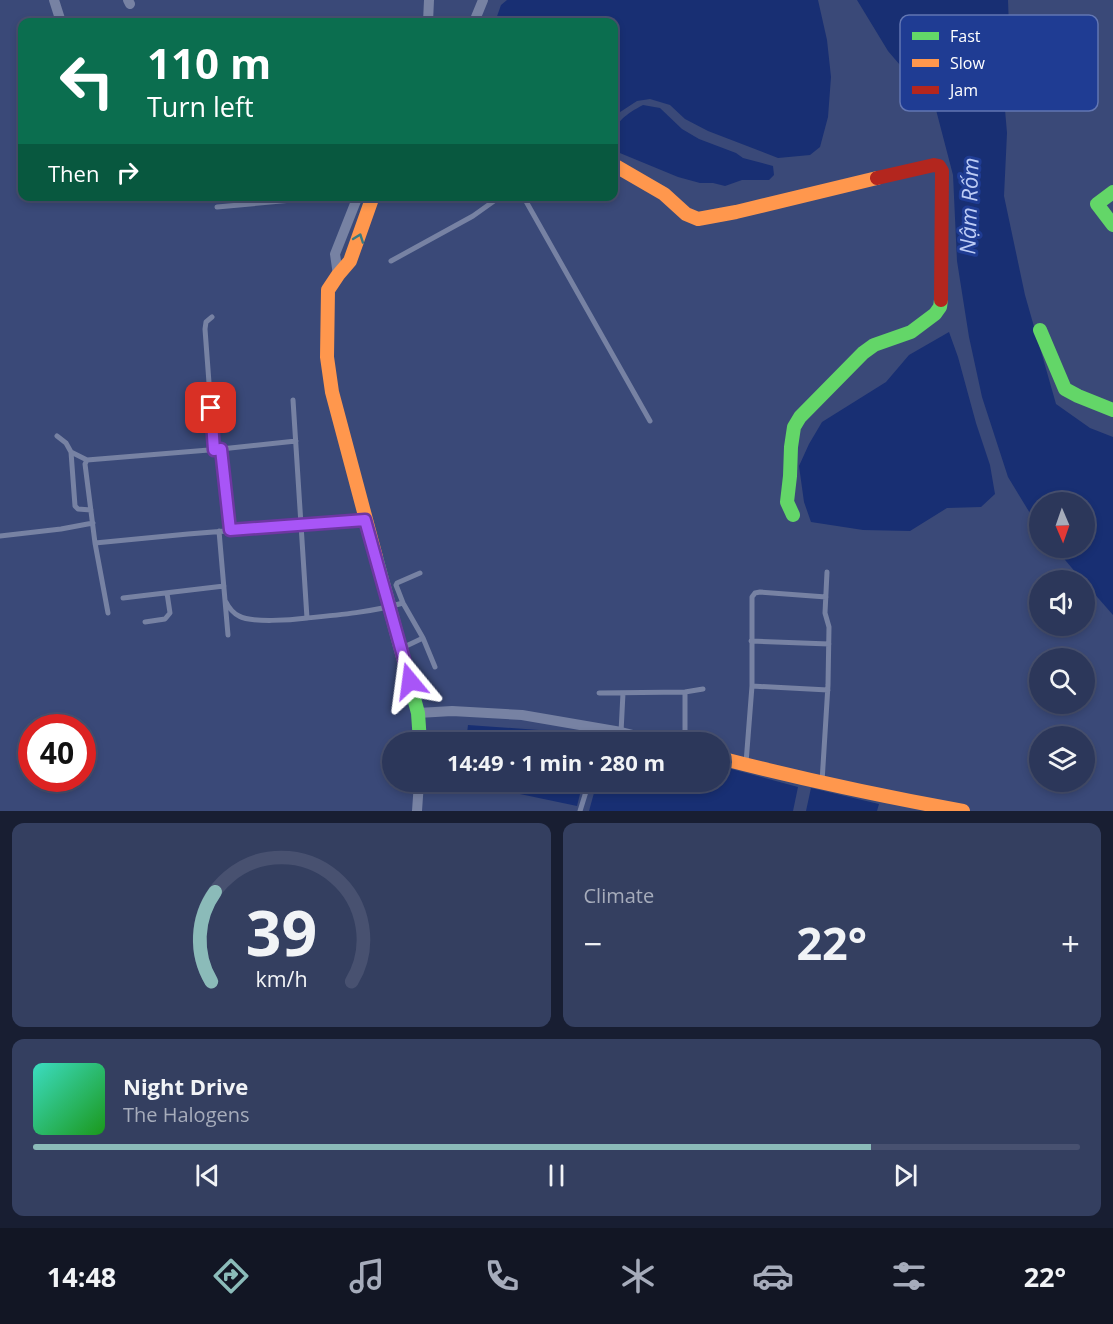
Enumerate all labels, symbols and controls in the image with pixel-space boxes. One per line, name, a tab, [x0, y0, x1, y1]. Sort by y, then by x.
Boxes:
legend	[900, 15, 1098, 111]
text: Fast	[950, 25, 981, 47]
text: 110 m	[147, 34, 271, 91]
icon: left	[48, 42, 126, 120]
text: Slow	[950, 52, 985, 74]
text: Jam	[948, 79, 978, 101]
text: Turn left	[147, 88, 254, 125]
icon: right	[111, 156, 144, 189]
water label: Nậm Rốm	[951, 157, 985, 255]
text: Then	[48, 158, 99, 188]
one-way arrow	[351, 233, 364, 243]
pin	[185, 382, 236, 433]
icon: arrive	[194, 391, 227, 424]
north arrow	[1029, 492, 1095, 558]
map controls	[1029, 492, 1095, 792]
button: sound	[1029, 570, 1095, 636]
button: search	[1029, 648, 1095, 714]
position arrow	[378, 649, 442, 713]
speed limit sign: 40	[18, 714, 96, 792]
button: layers	[1029, 726, 1095, 792]
text: 14:49 · 1 min · 280 m	[447, 747, 665, 777]
text: Climate	[584, 882, 654, 909]
text: 39	[246, 889, 317, 974]
text: 22°	[796, 912, 867, 973]
text: −	[584, 921, 602, 966]
text: +	[1061, 921, 1080, 966]
text: km/h	[255, 964, 307, 993]
text: Night Drive	[123, 1071, 248, 1101]
text: The Halogens	[123, 1101, 250, 1128]
icon: previous	[191, 1159, 224, 1192]
icon: pause	[540, 1159, 573, 1192]
icon: next	[889, 1159, 922, 1192]
icon: directions	[210, 1255, 252, 1297]
icon: music	[346, 1255, 388, 1297]
icon: phone	[481, 1255, 523, 1297]
icon: climate	[617, 1255, 659, 1297]
icon: car	[752, 1255, 794, 1297]
icon: filters	[888, 1255, 930, 1297]
text: 14:48	[47, 1258, 116, 1295]
text: 22°	[1024, 1258, 1066, 1295]

